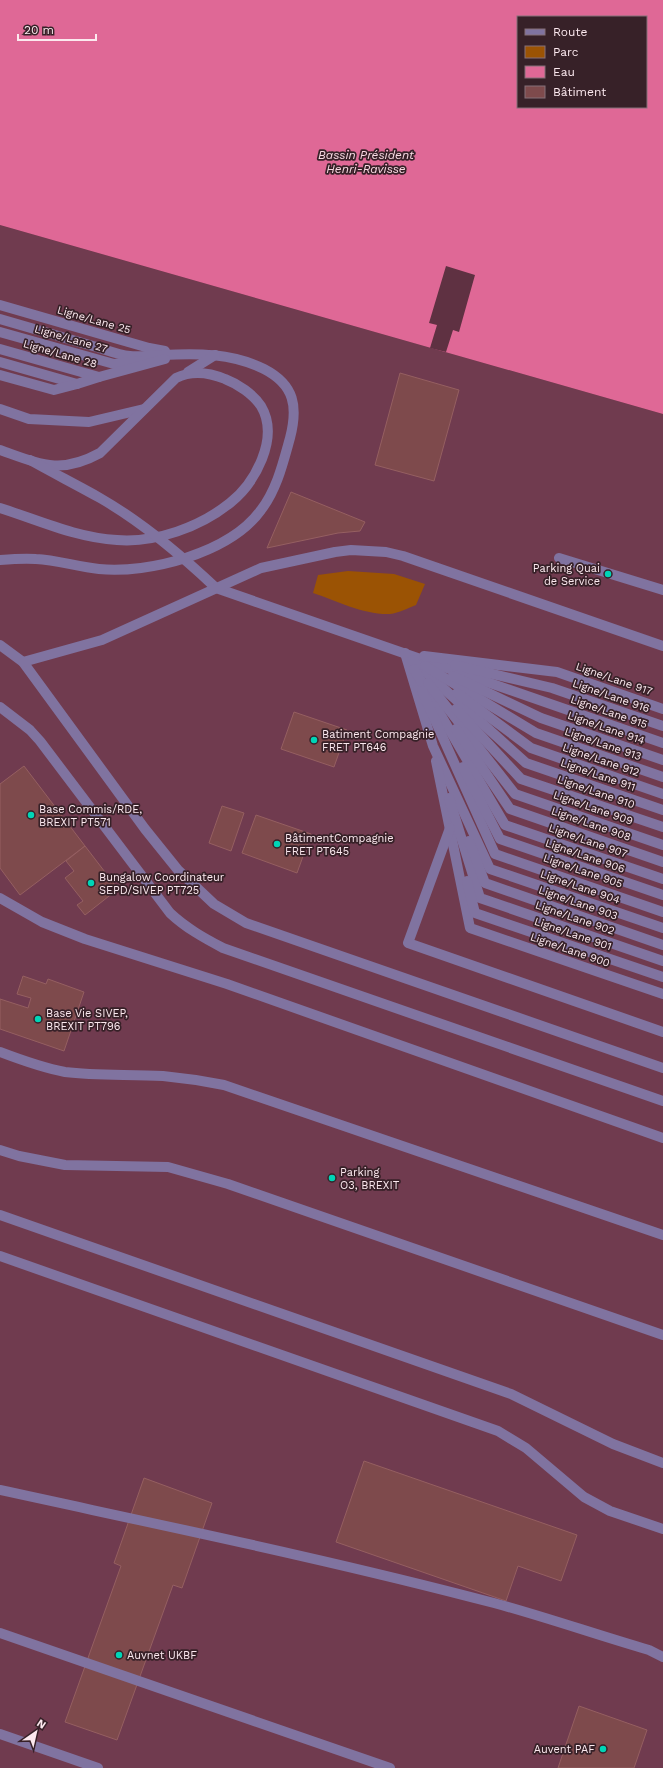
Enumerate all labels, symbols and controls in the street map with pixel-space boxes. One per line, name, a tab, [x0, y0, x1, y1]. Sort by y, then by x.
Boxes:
scale bar	[18, 16, 96, 42]
legend	[517, 16, 647, 108]
text: 20 m	[24, 23, 54, 37]
text: Route	[553, 25, 587, 39]
text: Parc	[553, 45, 579, 59]
text: Eau	[553, 65, 575, 79]
text: Bâtiment	[553, 85, 606, 99]
water label: Bassin Président Henri-Ravisse	[318, 148, 414, 176]
street label: Ligne/Lane 25	[56, 303, 132, 337]
street label: Ligne/Lane 27	[33, 322, 109, 356]
street label: Ligne/Lane 28	[22, 337, 99, 371]
place label: Parking Quai de Service	[533, 562, 600, 588]
marker: Parking Quai de Service	[603, 569, 613, 579]
street label: Ligne/Lane 917	[574, 660, 654, 698]
street label: Ligne/Lane 916	[571, 677, 652, 715]
street label: Ligne/Lane 915	[569, 693, 649, 731]
street label: Ligne/Lane 914	[566, 709, 647, 747]
street label: Ligne/Lane 913	[563, 725, 643, 763]
place label: Batiment Compagnie FRET PT646	[322, 728, 434, 754]
marker: Batiment Compagnie FRET PT646	[309, 735, 319, 745]
street label: Ligne/Lane 912	[561, 741, 641, 779]
street label: Ligne/Lane 911	[559, 756, 637, 794]
street label: Ligne/Lane 910	[556, 773, 637, 811]
street label: Ligne/Lane 909	[551, 788, 635, 828]
place label: Base Commis/RDE, BREXIT PT571	[39, 803, 142, 829]
street label: Ligne/Lane 908	[549, 804, 633, 844]
marker: Base Commis/RDE, BREXIT PT571	[26, 810, 36, 820]
street label: Ligne/Lane 907	[547, 821, 629, 861]
place label: BâtimentCompagnie FRET PT645	[285, 832, 394, 858]
street label: Ligne/Lane 906	[543, 836, 627, 876]
marker: BâtimentCompagnie FRET PT645	[272, 839, 282, 849]
street label: Ligne/Lane 905	[542, 851, 624, 891]
street label: Ligne/Lane 904	[538, 867, 622, 907]
place label: Bungalow Coordinateur SEPD/SIVEP PT725	[99, 871, 225, 897]
marker: Bungalow Coordinateur SEPD/SIVEP PT725	[86, 878, 96, 888]
street label: Ligne/Lane 903	[537, 883, 619, 923]
street label: Ligne/Lane 902	[534, 898, 616, 938]
street label: Ligne/Lane 901	[533, 915, 613, 953]
street label: Ligne/Lane 900	[528, 930, 612, 970]
place label: Base Vie SIVEP, BREXIT PT796	[46, 1007, 128, 1033]
marker: Base Vie SIVEP, BREXIT PT796	[33, 1014, 43, 1024]
place label: Parking O3, BREXIT	[340, 1166, 400, 1192]
marker: Parking O3, BREXIT	[327, 1173, 337, 1183]
place label: Auvnet UKBF	[127, 1649, 197, 1662]
marker: Auvnet UKBF	[114, 1650, 124, 1660]
north arrow	[16, 1712, 56, 1752]
text: N	[34, 1716, 48, 1732]
place label: Auvent PAF	[534, 1743, 595, 1756]
marker: Auvent PAF	[598, 1744, 608, 1754]

